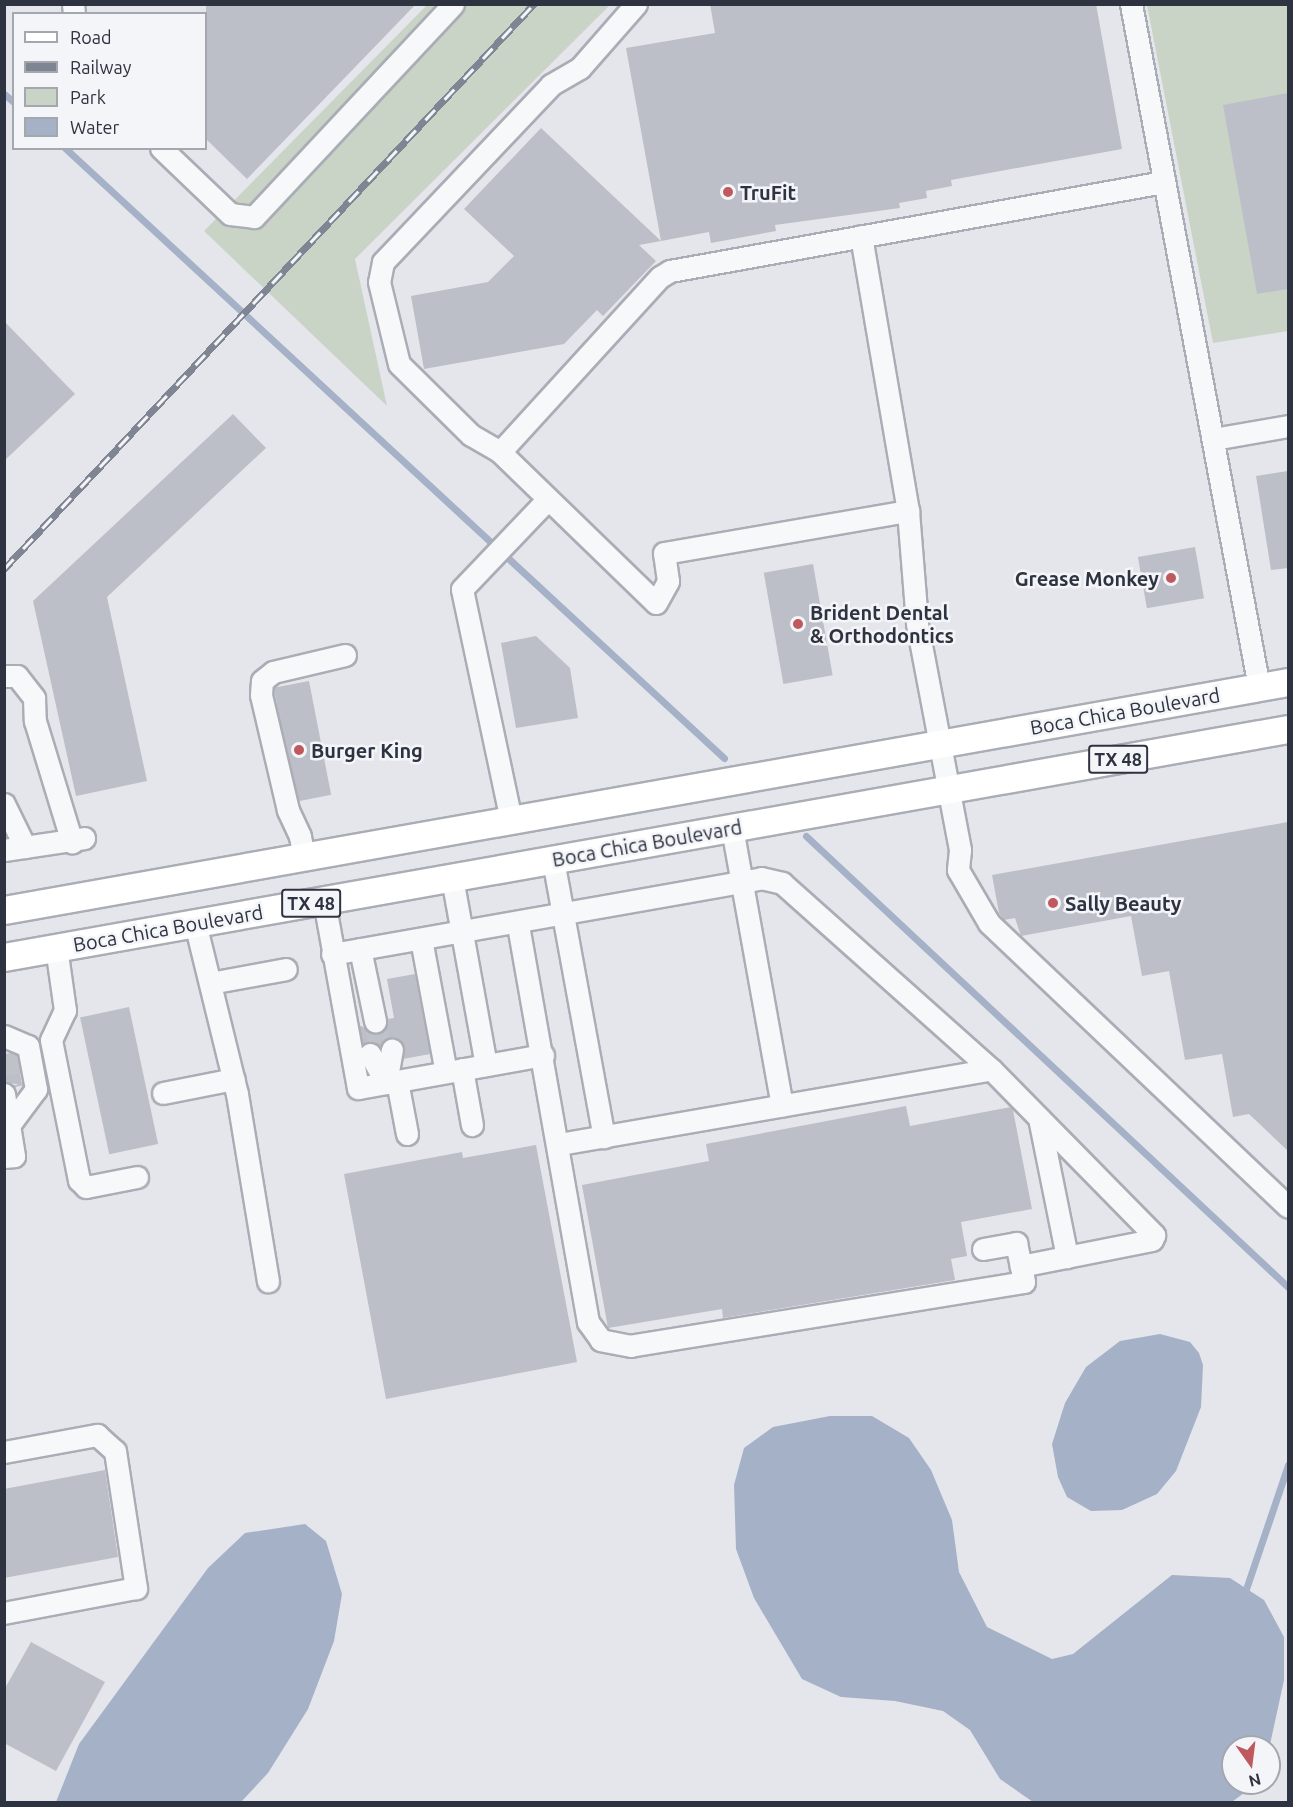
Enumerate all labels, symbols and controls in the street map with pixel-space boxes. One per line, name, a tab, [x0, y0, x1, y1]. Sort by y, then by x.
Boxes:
legend	[12, 12, 207, 150]
text: Road	[70, 27, 112, 47]
text: Railway	[70, 57, 131, 77]
text: Park	[70, 87, 106, 107]
text: Water	[70, 117, 119, 137]
place label: TruFit	[740, 180, 796, 204]
marker: TruFit	[721, 185, 735, 199]
place label: Grease Monkey	[1015, 566, 1159, 590]
marker: Grease Monkey	[1164, 571, 1178, 585]
place label: Brident Dental & Orthodontics	[810, 600, 954, 647]
marker: Brident Dental & Orthodontics	[791, 617, 805, 631]
street label: Boca Chica Boulevard	[1028, 682, 1222, 740]
place label: Burger King	[311, 738, 423, 762]
marker: Burger King	[292, 743, 306, 757]
road number: TX 48	[1088, 744, 1148, 774]
street label: Boca Chica Boulevard	[550, 814, 744, 872]
road number: TX 48	[281, 888, 341, 918]
place label: Sally Beauty	[1065, 891, 1181, 915]
marker: Sally Beauty	[1046, 896, 1060, 910]
street label: Boca Chica Boulevard	[71, 899, 265, 957]
north arrow	[1221, 1735, 1281, 1795]
text: N	[1247, 1770, 1263, 1791]

